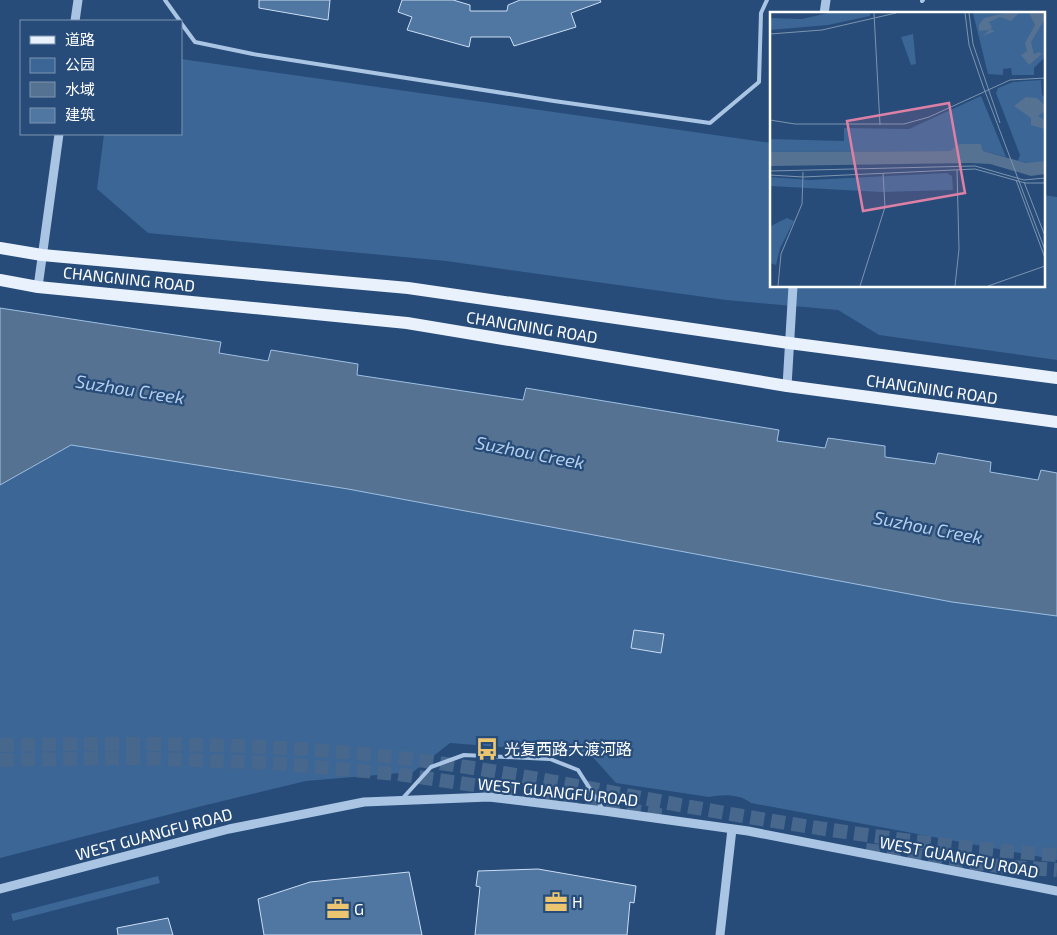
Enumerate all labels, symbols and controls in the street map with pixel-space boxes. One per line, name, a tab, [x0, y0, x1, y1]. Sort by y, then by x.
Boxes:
inset map	[770, 12, 1044, 288]
legend	[20, 20, 182, 135]
text: 道路	[65, 30, 95, 48]
text: 公园	[65, 55, 95, 73]
text: 水域	[65, 80, 95, 98]
text: 建筑	[65, 105, 95, 123]
street label: CHANGNING ROAD	[62, 262, 196, 295]
street label: CHANGNING ROAD	[465, 307, 599, 346]
water label: Suzhou Creek	[74, 370, 186, 408]
street label: CHANGNING ROAD	[865, 370, 999, 407]
water label: Suzhou Creek	[474, 431, 586, 473]
water label: Suzhou Creek	[872, 506, 984, 548]
bus stop icon: 光复西路大渡河路	[474, 736, 500, 762]
place label: 光复西路大渡河路	[504, 739, 632, 758]
street label: WEST GUANGFU ROAD	[477, 774, 639, 809]
street label: WEST GUANGFU ROAD	[73, 803, 234, 864]
street label: WEST GUANGFU ROAD	[878, 832, 1040, 881]
office icon: H	[543, 889, 569, 915]
place label: H	[572, 892, 583, 911]
office icon: G	[325, 896, 351, 922]
place label: G	[354, 899, 364, 918]

